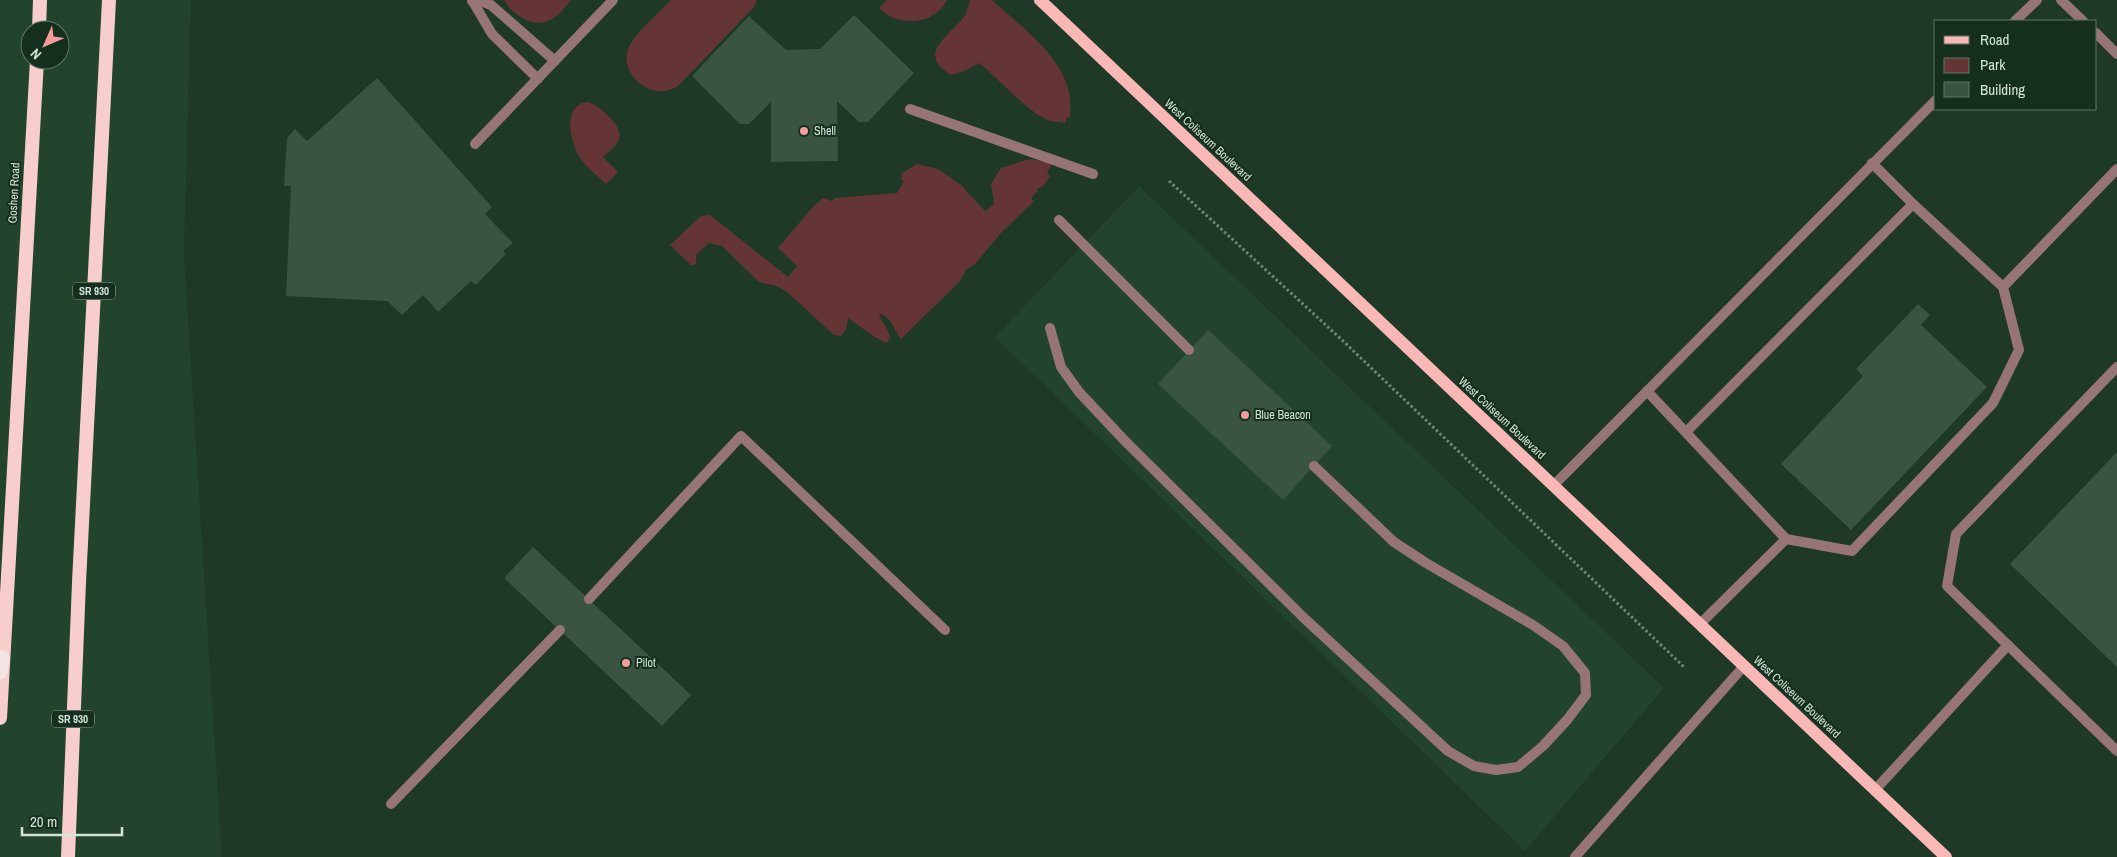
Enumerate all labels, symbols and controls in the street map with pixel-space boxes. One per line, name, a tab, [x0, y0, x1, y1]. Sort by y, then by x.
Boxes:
north arrow	[20, 20, 70, 70]
legend	[1934, 20, 2097, 110]
text: Road	[1980, 29, 2009, 50]
text: N	[27, 45, 45, 63]
text: Park	[1980, 54, 2006, 75]
text: Building	[1980, 79, 2025, 100]
street label: West Coliseum Boulevard	[1161, 95, 1255, 185]
place label: Shell	[814, 123, 836, 139]
marker: Shell	[798, 125, 810, 137]
street label: Goshen Road	[4, 162, 24, 224]
road number: SR 930	[73, 282, 115, 300]
street label: West Coliseum Boulevard	[1455, 373, 1549, 463]
place label: Blue Beacon	[1255, 407, 1311, 423]
marker: Blue Beacon	[1239, 409, 1251, 421]
street label: West Coliseum Boulevard	[1750, 652, 1844, 742]
place label: Pilot	[636, 655, 656, 671]
marker: Pilot	[620, 657, 632, 669]
road number: SR 930	[52, 711, 94, 728]
scale bar	[22, 804, 122, 836]
text: 20 m	[30, 811, 57, 832]

